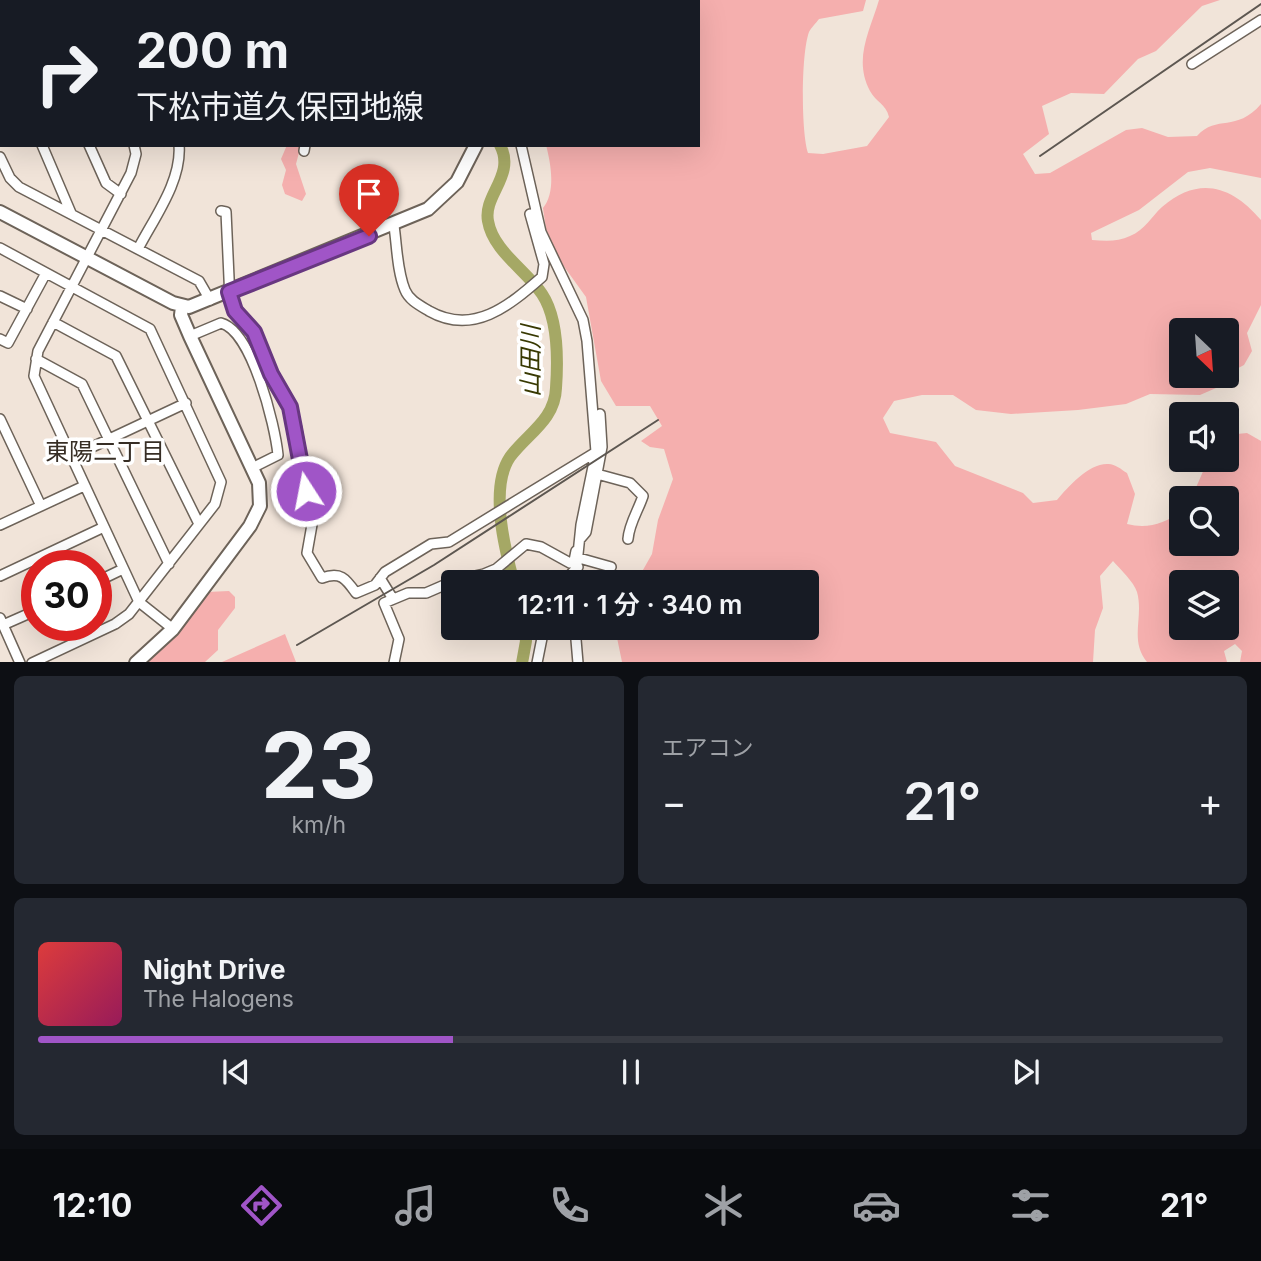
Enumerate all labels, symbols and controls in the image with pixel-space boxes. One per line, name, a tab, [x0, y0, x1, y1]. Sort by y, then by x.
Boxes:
text: 200 m	[136, 21, 289, 80]
icon: right	[21, 28, 112, 119]
text: 下松市道久保団地線	[136, 87, 424, 126]
pin	[339, 164, 399, 236]
icon: arrive	[350, 175, 388, 213]
north arrow	[1169, 318, 1239, 388]
map controls	[1169, 318, 1239, 640]
water label: 山田川	[516, 322, 545, 397]
button: sound	[1169, 402, 1239, 472]
district label: 東陽二丁目	[45, 437, 165, 466]
position arrow	[269, 454, 343, 528]
button: search	[1169, 486, 1239, 556]
speed limit sign: 30	[21, 550, 112, 641]
button: layers	[1169, 570, 1239, 640]
text: 12:11 · 1 分 · 340 m	[518, 589, 742, 620]
text: 23	[261, 710, 377, 820]
text: エアコン	[662, 734, 754, 762]
text: 21°	[903, 770, 981, 833]
text: −	[662, 779, 687, 825]
text: +	[1198, 779, 1223, 825]
text: km/h	[291, 811, 346, 839]
text: Night Drive	[143, 954, 285, 985]
text: The Halogens	[143, 985, 294, 1013]
icon: previous	[217, 1053, 255, 1091]
icon: pause	[612, 1053, 650, 1091]
icon: next	[1007, 1053, 1045, 1091]
icon: directions	[237, 1181, 286, 1230]
icon: music	[391, 1181, 440, 1230]
icon: phone	[545, 1181, 594, 1230]
icon: climate	[699, 1181, 748, 1230]
icon: car	[852, 1181, 901, 1230]
icon: filters	[1006, 1181, 1055, 1230]
text: 12:10	[52, 1186, 132, 1225]
text: 21°	[1160, 1186, 1209, 1225]

